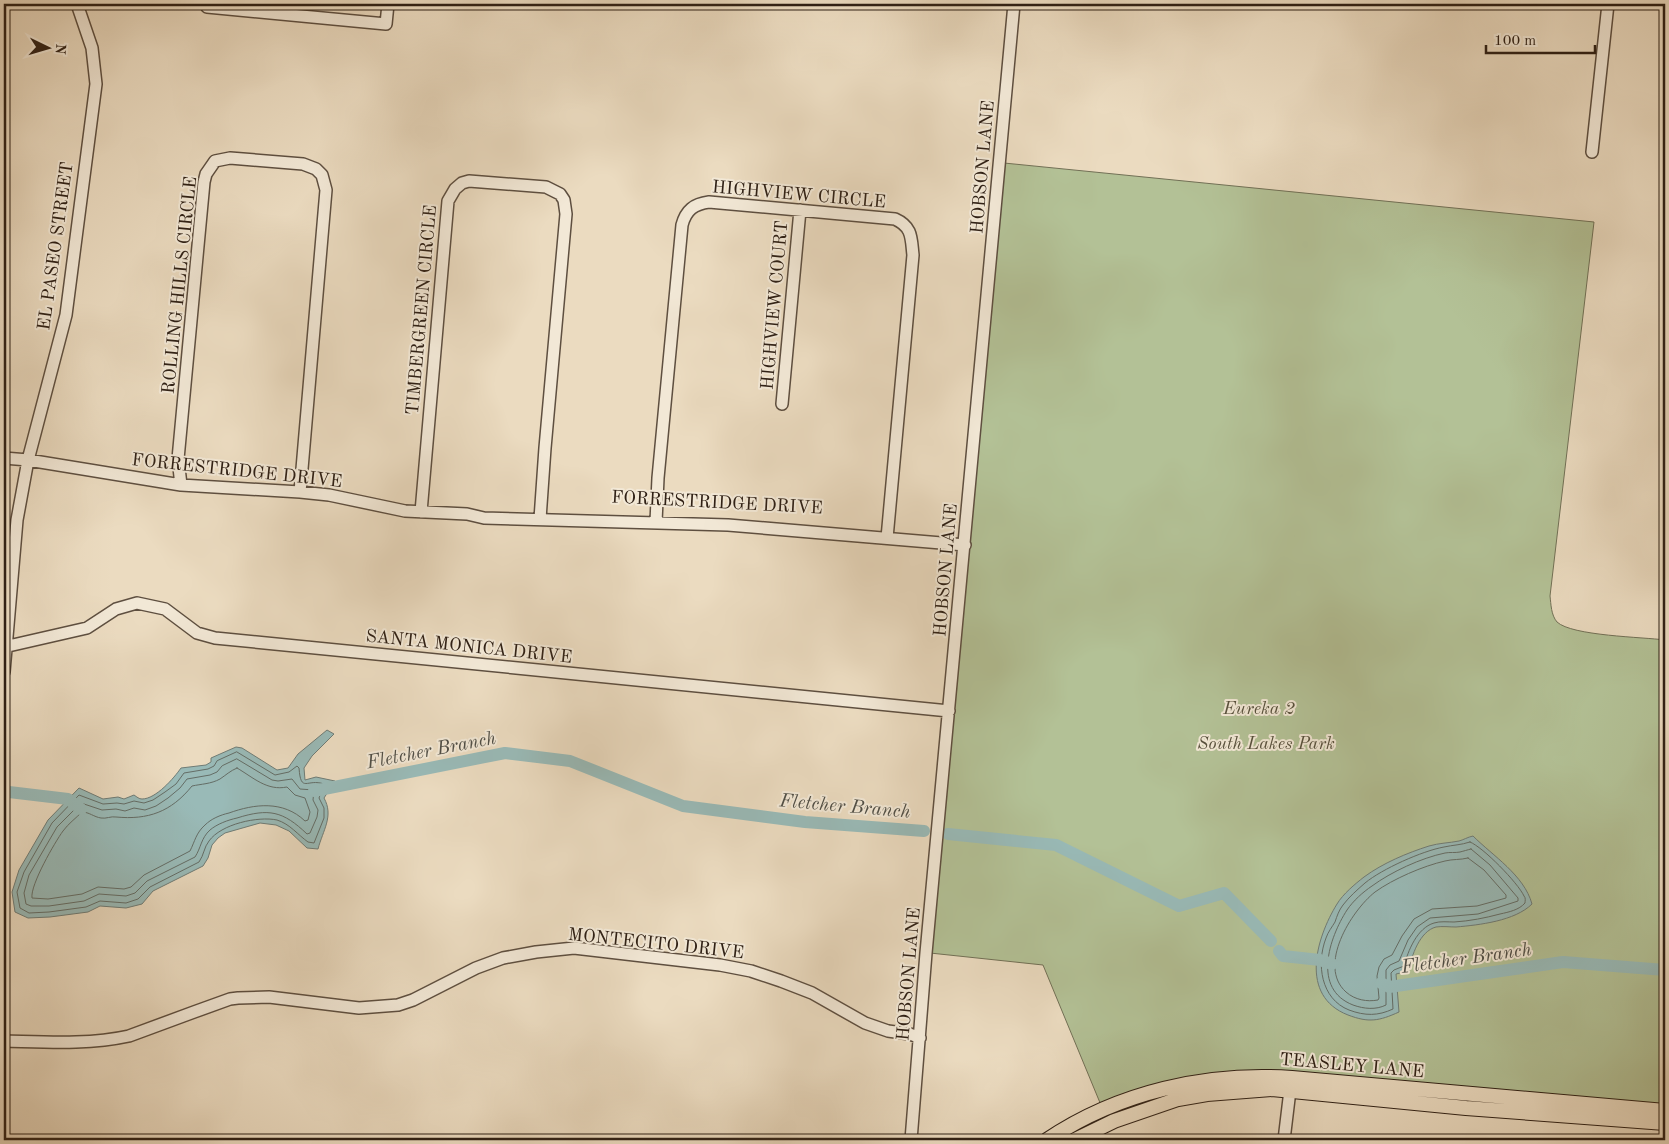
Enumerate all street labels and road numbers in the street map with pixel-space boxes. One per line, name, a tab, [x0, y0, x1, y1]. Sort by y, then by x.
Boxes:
street label: HOBSON LANE	[968, 100, 998, 235]
street label: EL PASEO STREET	[35, 161, 77, 332]
street label: ROLLING HILLS CIRCLE	[160, 175, 200, 395]
street label: HIGHVIEW CIRCLE	[711, 178, 887, 212]
street label: TIMBERGREEN CIRCLE	[404, 204, 440, 416]
street label: HIGHVIEW COURT	[759, 220, 791, 391]
street label: FORRESTRIDGE DRIVE	[131, 451, 343, 491]
street label: FORRESTRIDGE DRIVE	[611, 488, 823, 518]
street label: HOBSON LANE	[931, 503, 961, 638]
street label: SANTA MONICA DRIVE	[365, 627, 573, 667]
street label: HOBSON LANE	[894, 907, 924, 1042]
street label: MONTECITO DRIVE	[567, 926, 745, 962]
street label: TEASLEY LANE	[1279, 1051, 1425, 1081]

